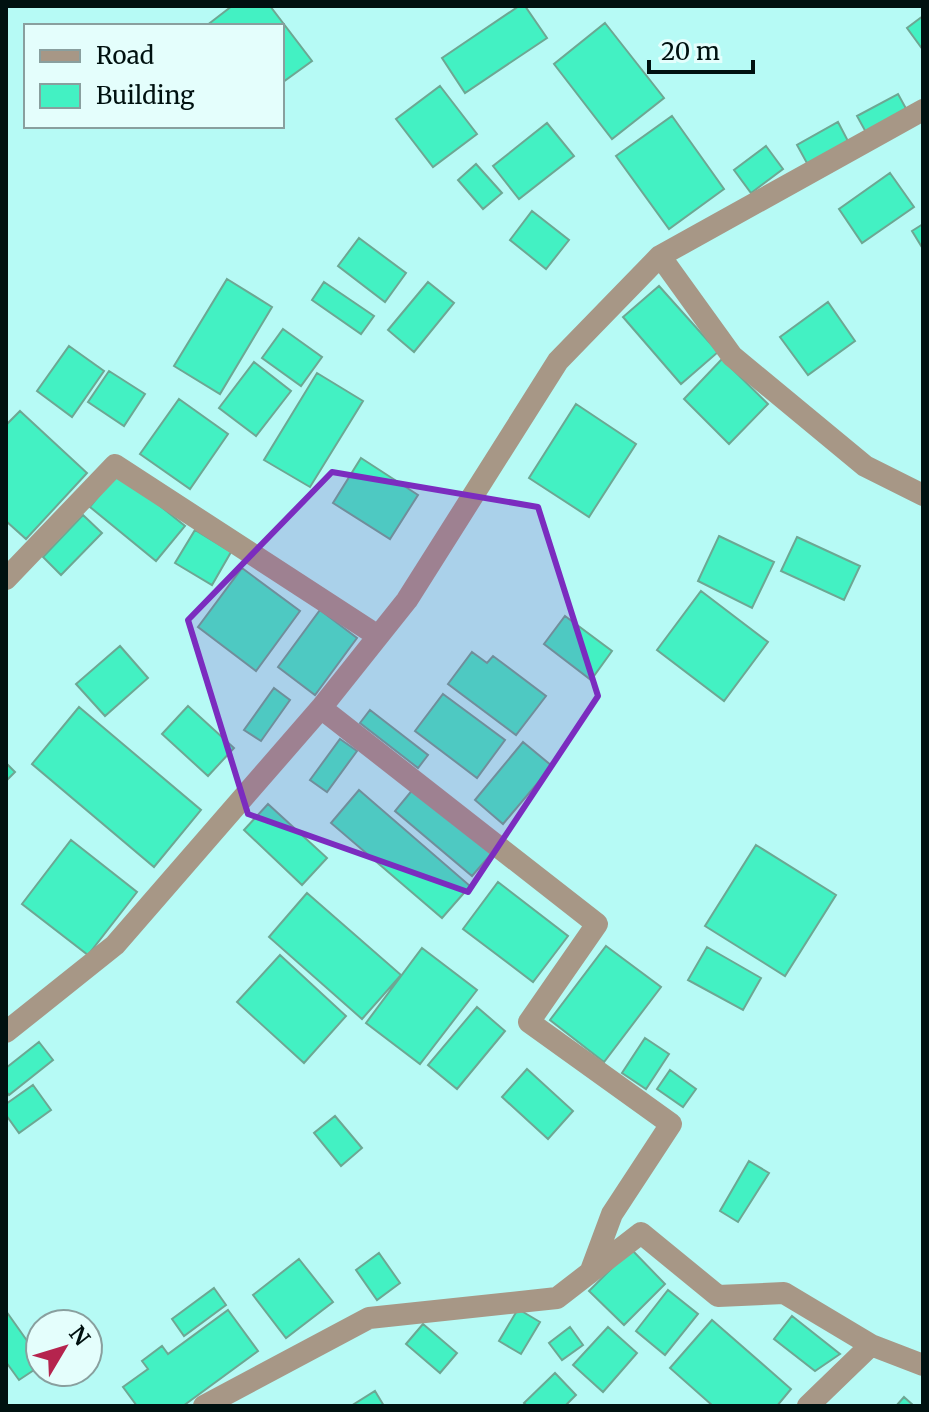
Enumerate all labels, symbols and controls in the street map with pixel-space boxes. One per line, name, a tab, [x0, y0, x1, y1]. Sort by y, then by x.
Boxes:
legend	[24, 24, 284, 128]
scale bar	[649, 24, 753, 74]
text: 20 m	[661, 36, 720, 67]
text: Road	[96, 40, 154, 71]
text: Building	[96, 80, 195, 111]
north arrow	[24, 1308, 104, 1388]
text: N	[63, 1320, 97, 1352]

